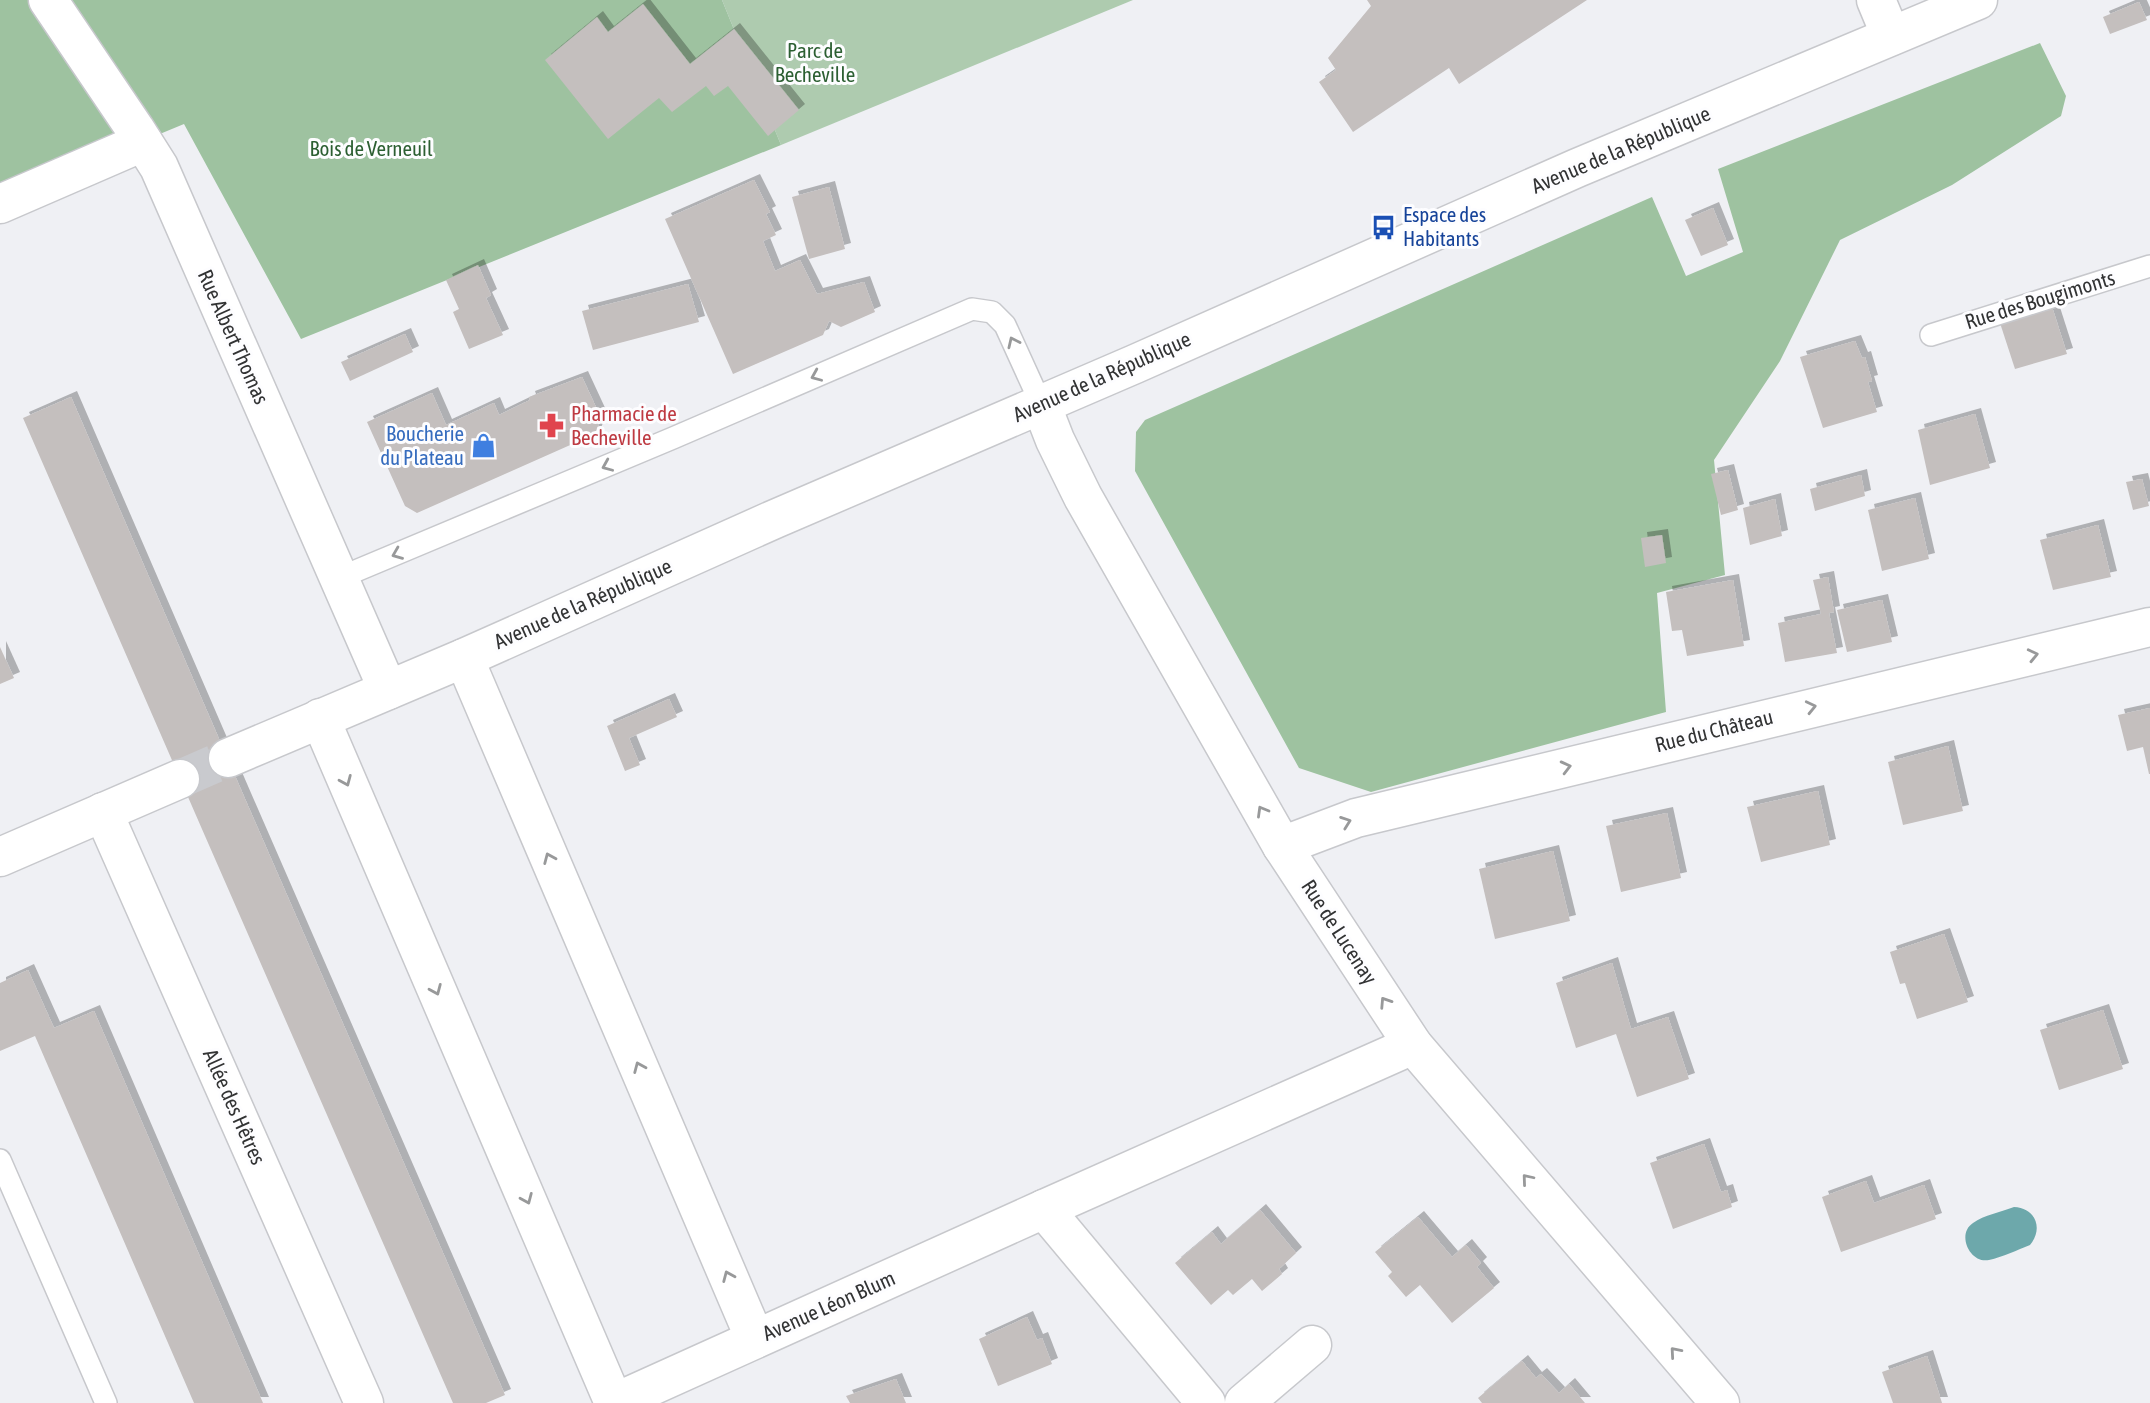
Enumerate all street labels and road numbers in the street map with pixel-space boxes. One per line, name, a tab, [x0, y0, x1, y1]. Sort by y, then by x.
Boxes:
street label: Avenue de la République	[1528, 101, 1714, 198]
street label: Rue des Bougimonts	[1962, 265, 2117, 333]
street label: Rue Albert Thomas	[194, 266, 274, 407]
street label: Avenue de la République	[1009, 326, 1194, 426]
street label: Avenue de la République	[490, 553, 675, 653]
street label: Rue du Château	[1652, 704, 1775, 756]
street label: Rue de Lucenay	[1297, 875, 1383, 988]
street label: Allée des Hêtres	[199, 1045, 271, 1168]
street label: Avenue Léon Blum	[759, 1265, 898, 1345]

